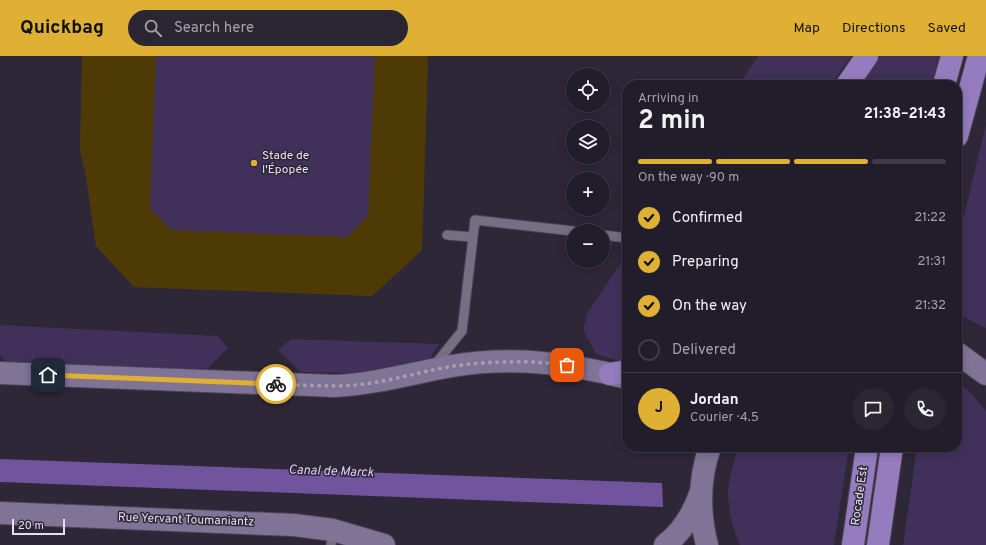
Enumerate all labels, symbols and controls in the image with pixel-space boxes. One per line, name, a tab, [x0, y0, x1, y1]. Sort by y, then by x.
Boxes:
search box	[128, 10, 408, 46]
text: Quickbag	[20, 16, 104, 40]
icon: search	[142, 17, 164, 39]
text: Search here	[174, 19, 254, 38]
text: Map	[794, 20, 820, 37]
text: Directions	[842, 20, 906, 37]
text: Saved	[928, 20, 966, 37]
map controls	[566, 68, 610, 268]
button: locate	[566, 68, 610, 112]
text: Arriving in	[638, 91, 699, 107]
text: 2 min	[638, 105, 706, 138]
text: 21:38–21:43	[864, 105, 946, 124]
button: layers	[566, 120, 610, 164]
place label: Stade de l'Épopée	[262, 148, 309, 178]
marker: Stade de l'Épopée	[249, 158, 259, 168]
text: On the way · 90 m	[638, 170, 739, 186]
button: +	[566, 172, 610, 216]
icon: check	[638, 207, 660, 229]
text: Confirmed	[672, 209, 743, 228]
text: 21:22	[914, 210, 946, 226]
button: −	[566, 224, 610, 268]
icon: check	[638, 251, 660, 273]
text: Preparing	[672, 253, 739, 272]
text: 21:31	[918, 254, 946, 270]
icon: check	[638, 295, 660, 317]
text: On the way	[672, 297, 747, 316]
text: 21:32	[915, 298, 946, 314]
text: Delivered	[672, 341, 736, 360]
pin	[550, 348, 584, 382]
icon: bag	[556, 354, 578, 376]
pin	[31, 358, 65, 392]
icon: home	[37, 364, 59, 386]
courier	[256, 364, 296, 404]
icon: bike	[265, 373, 287, 395]
button: chat	[852, 388, 894, 430]
button: phone	[904, 388, 946, 430]
text: Jordan	[690, 391, 739, 410]
text: J	[655, 399, 663, 418]
text: Courier · 4.5	[690, 410, 759, 426]
water label: Canal de Marck	[288, 463, 374, 481]
street label: Rocade Est	[848, 465, 872, 527]
street label: Rue Yervant Toumaniantz	[118, 510, 254, 530]
scale bar	[12, 517, 65, 536]
text: 20 m	[18, 519, 44, 533]

